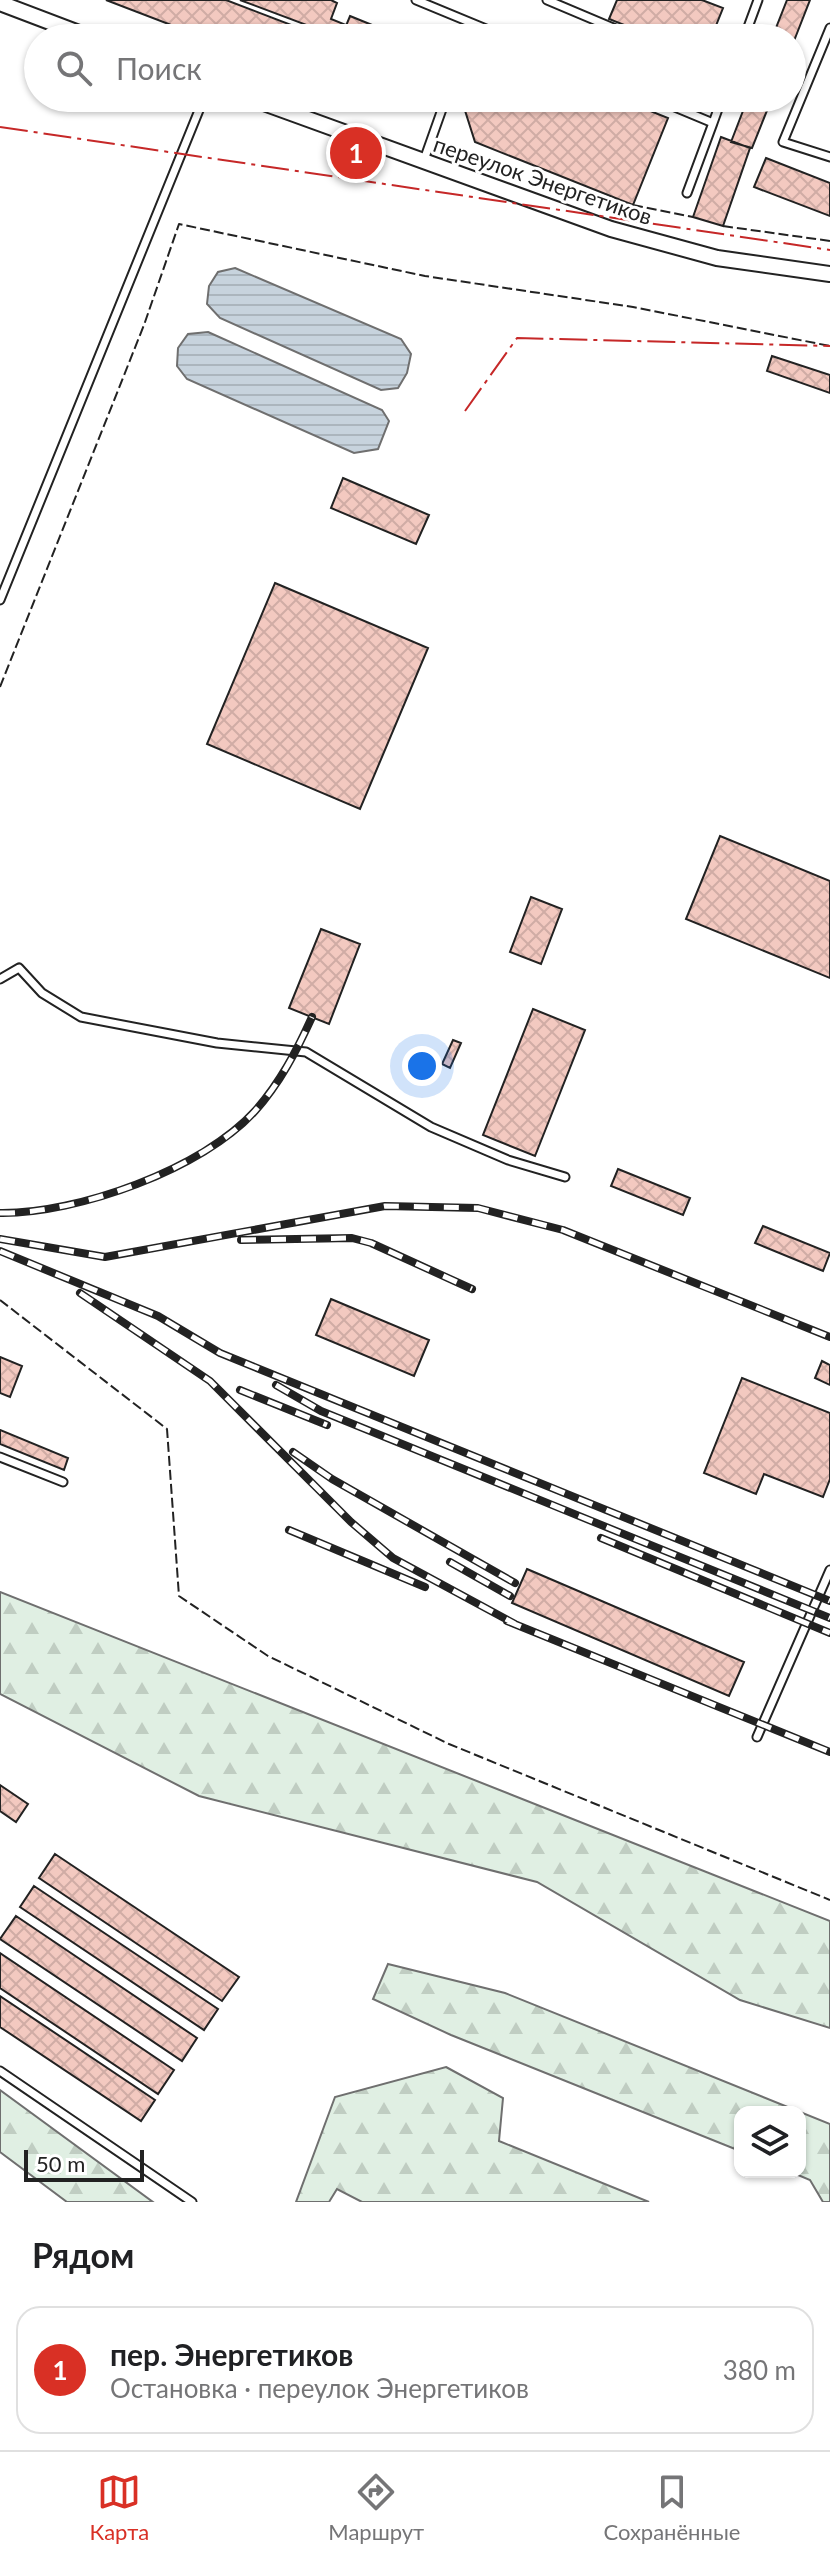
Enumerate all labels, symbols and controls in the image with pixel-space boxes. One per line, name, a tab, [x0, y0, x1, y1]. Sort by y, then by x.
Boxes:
search box	[24, 24, 806, 112]
icon: search	[52, 46, 96, 90]
text: Поиск	[116, 50, 202, 86]
pin: 1	[330, 123, 382, 183]
street label: переулок Энергетиков	[430, 130, 656, 230]
your location	[402, 1046, 442, 1086]
map controls	[734, 2106, 806, 2178]
button: layers	[734, 2106, 806, 2178]
scale bar	[24, 2146, 144, 2182]
text: 50 m	[36, 2150, 85, 2177]
text: Рядом	[32, 2234, 134, 2275]
text: пер. Энергетиков	[110, 2336, 353, 2372]
text: 1	[52, 2354, 68, 2386]
text: 380 m	[723, 2354, 796, 2386]
text: Остановка · переулок Энергетиков	[110, 2372, 529, 2404]
tab: Карта	[90, 2470, 149, 2545]
tab: Маршрут	[328, 2470, 424, 2545]
tab: Сохранённые	[603, 2470, 740, 2545]

